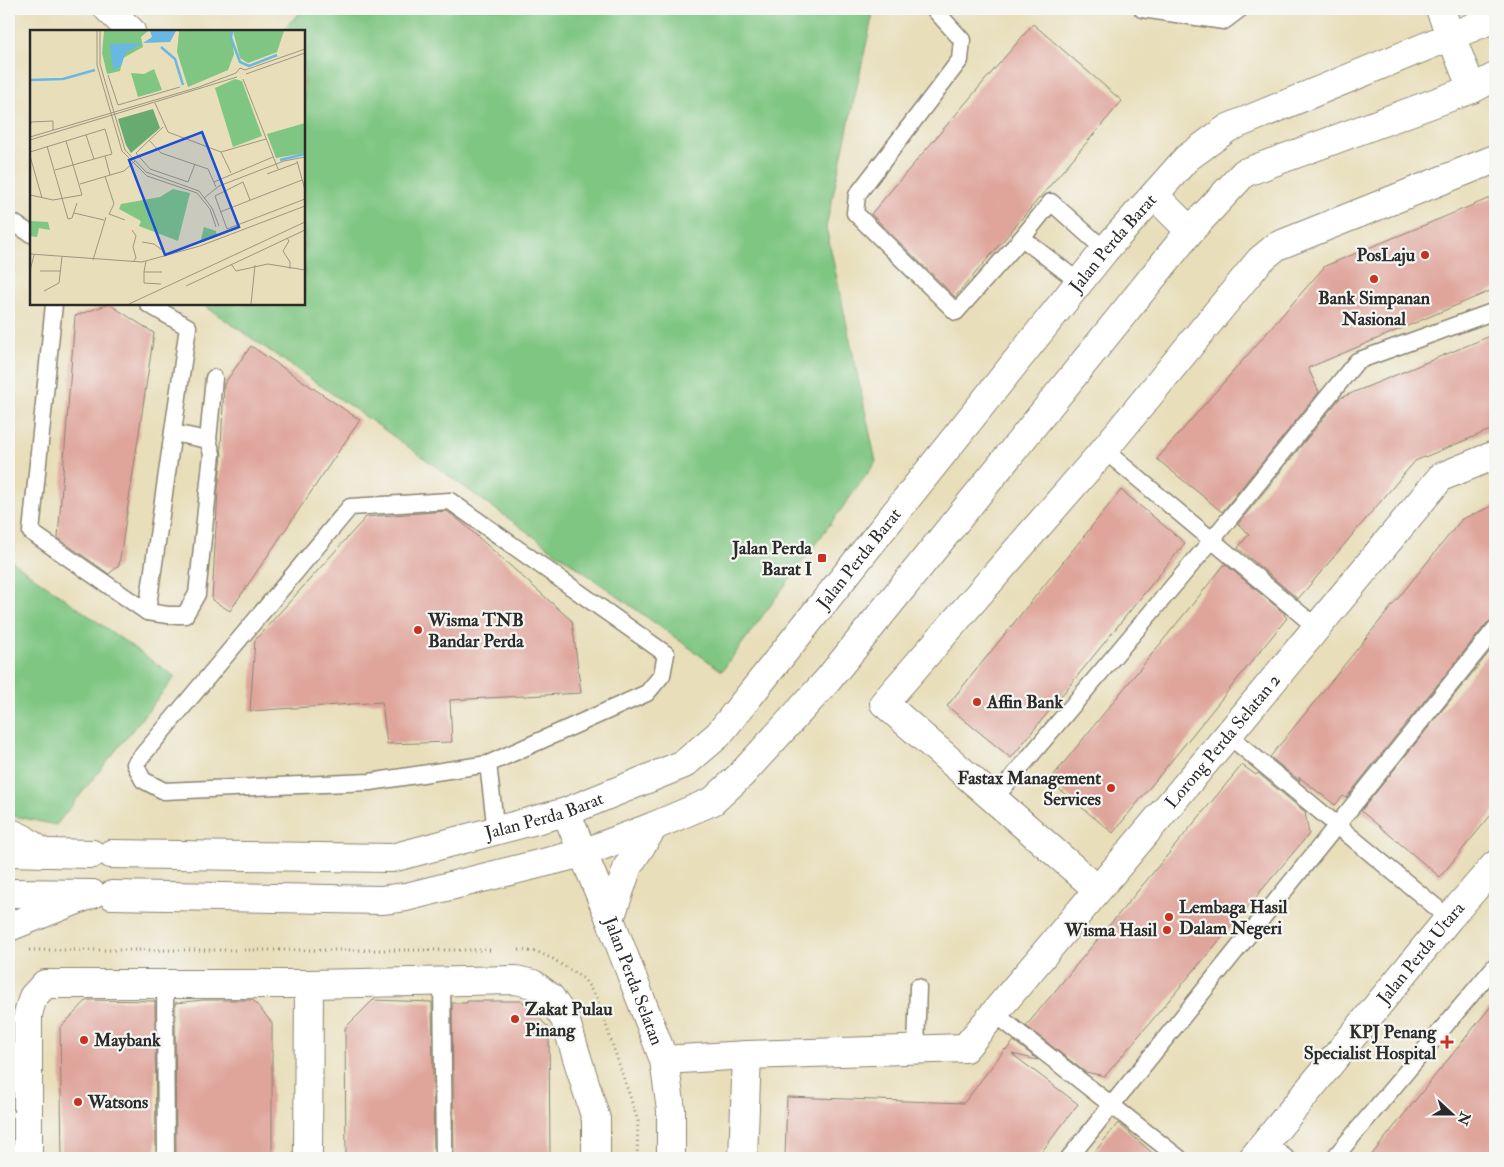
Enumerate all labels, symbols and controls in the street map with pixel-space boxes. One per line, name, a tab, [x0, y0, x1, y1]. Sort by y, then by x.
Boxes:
inset map	[30, 30, 305, 305]
street label: Jalan Perda Barat	[1064, 189, 1162, 298]
place label: PosLaju	[1356, 244, 1416, 267]
marker: PosLaju	[1419, 249, 1431, 261]
marker: Bank Simpanan Nasional	[1368, 273, 1380, 285]
place label: Bank Simpanan Nasional	[1318, 287, 1431, 331]
street label: Jalan Perda Barat	[811, 503, 907, 615]
place label: Jalan Perda Barat I	[731, 537, 813, 581]
marker: Jalan Perda Barat I	[816, 552, 828, 564]
place label: Wisma TNB Bandar Perda	[427, 609, 524, 653]
marker: Wisma TNB Bandar Perda	[412, 624, 424, 636]
street label: Lorong Perda Selatan 2	[1160, 669, 1286, 813]
place label: Affin Bank	[986, 691, 1063, 714]
marker: Affin Bank	[971, 696, 983, 708]
place label: Fastax Management Services	[957, 767, 1101, 811]
marker: Fastax Management Services	[1105, 782, 1117, 794]
street label: Jalan Perda Barat	[482, 787, 607, 845]
place label: Lembaga Hasil Dalam Negeri	[1179, 896, 1288, 940]
street label: Jalan Perda Utara	[1372, 897, 1470, 1010]
marker: Lembaga Hasil Dalam Negeri	[1163, 911, 1175, 923]
street label: Jalan Perda Selatan	[598, 913, 668, 1049]
place label: Wisma Hasil	[1064, 919, 1157, 942]
marker: Wisma Hasil	[1161, 924, 1173, 936]
place label: Zakat Pulau Pinang	[525, 998, 613, 1042]
marker: Zakat Pulau Pinang	[509, 1013, 521, 1025]
place label: KPJ Penang Specialist Hospital	[1304, 1021, 1437, 1065]
place label: Maybank	[93, 1029, 161, 1052]
marker: Maybank	[78, 1034, 90, 1046]
marker: KPJ Penang Specialist Hospital	[1440, 1035, 1454, 1049]
north arrow	[1426, 1090, 1476, 1140]
place label: Watsons	[87, 1091, 148, 1114]
marker: Watsons	[72, 1096, 84, 1108]
text: N	[1453, 1109, 1474, 1128]

